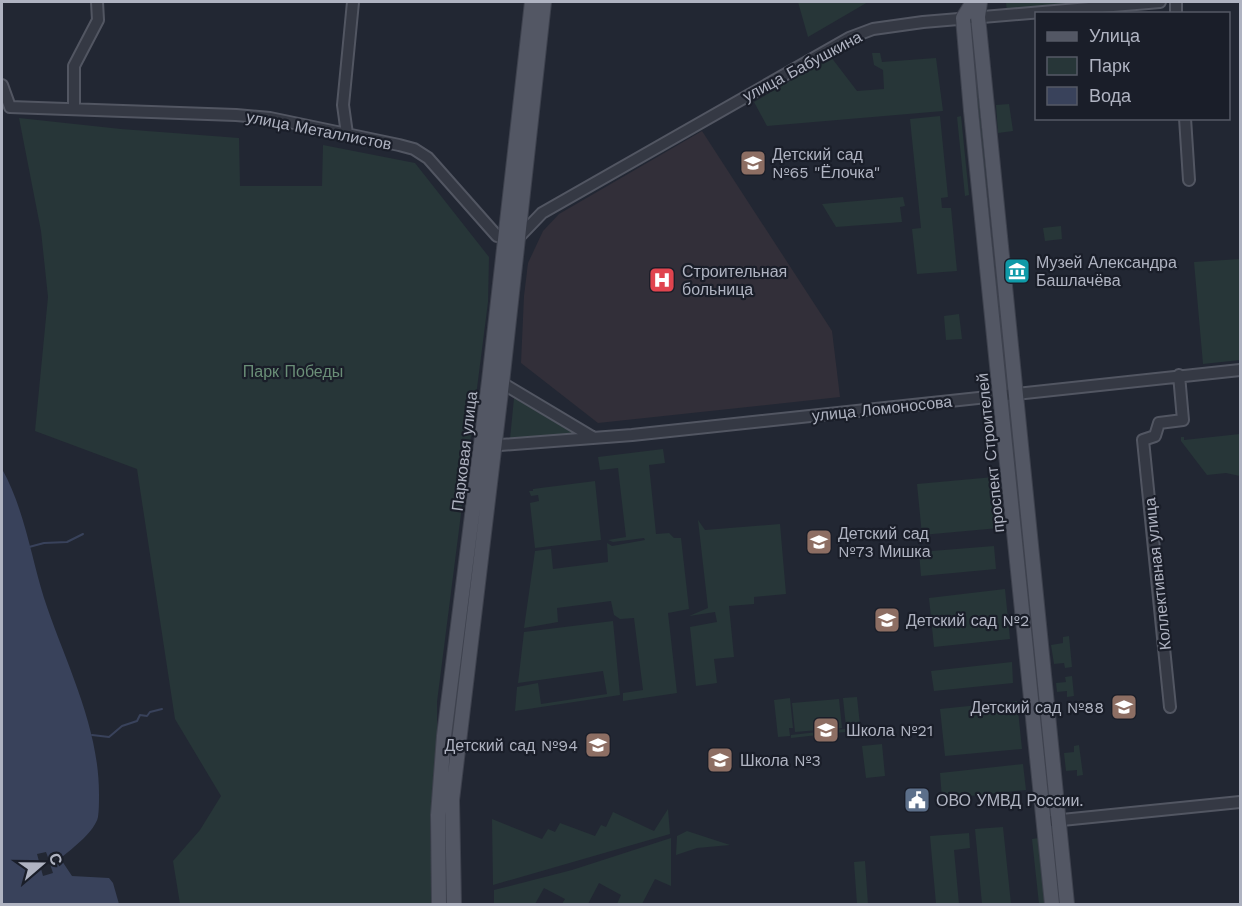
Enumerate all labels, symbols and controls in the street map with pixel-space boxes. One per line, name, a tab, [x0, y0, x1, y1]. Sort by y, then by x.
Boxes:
legend	[1035, 12, 1230, 120]
text: Улица	[1089, 25, 1141, 46]
street label: улица Бабушкина	[739, 27, 865, 106]
text: Парк	[1089, 55, 1130, 76]
text: Вода	[1089, 85, 1132, 106]
street label: улица Металлистов	[245, 107, 393, 154]
place label: Детский сад №65 "Ёлочка"	[772, 145, 880, 182]
school or university icon: Детский сад №65 "Ёлочка"	[738, 148, 768, 178]
place label: Музей Александра Башлачёва	[1036, 253, 1177, 290]
museum icon: Музей Александра Башлачёва	[1002, 256, 1032, 286]
place label: Строительная больница	[682, 262, 787, 299]
hospital icon: Строительная больница	[647, 265, 677, 295]
park label: Парк Победы	[243, 362, 343, 381]
street label: проспект Строителей	[973, 372, 1008, 534]
street label: Парковая улица	[448, 390, 481, 512]
street label: улица Ломоносова	[811, 392, 953, 425]
street label: Коллективная улица	[1140, 497, 1175, 651]
place label: Детский сад №73 Мишка	[838, 524, 931, 561]
school or university icon: Детский сад №73 Мишка	[804, 527, 834, 557]
school or university icon: Детский сад №2	[872, 605, 902, 635]
place label: Детский сад №2	[906, 611, 1029, 630]
school or university icon: Детский сад №88	[1109, 692, 1139, 722]
place label: Детский сад №88	[970, 698, 1104, 717]
school or university icon: Школа №21	[811, 715, 841, 745]
place label: Школа №21	[846, 721, 933, 740]
school or university icon: Детский сад №94	[583, 730, 613, 760]
place label: Детский сад №94	[444, 736, 578, 755]
school or university icon: Школа №3	[705, 745, 735, 775]
place label: Школа №3	[740, 751, 821, 770]
public building icon: ОВО УМВД России.	[902, 785, 932, 815]
place label: ОВО УМВД России.	[936, 791, 1084, 810]
north arrow	[12, 834, 72, 894]
text: С	[45, 850, 67, 868]

